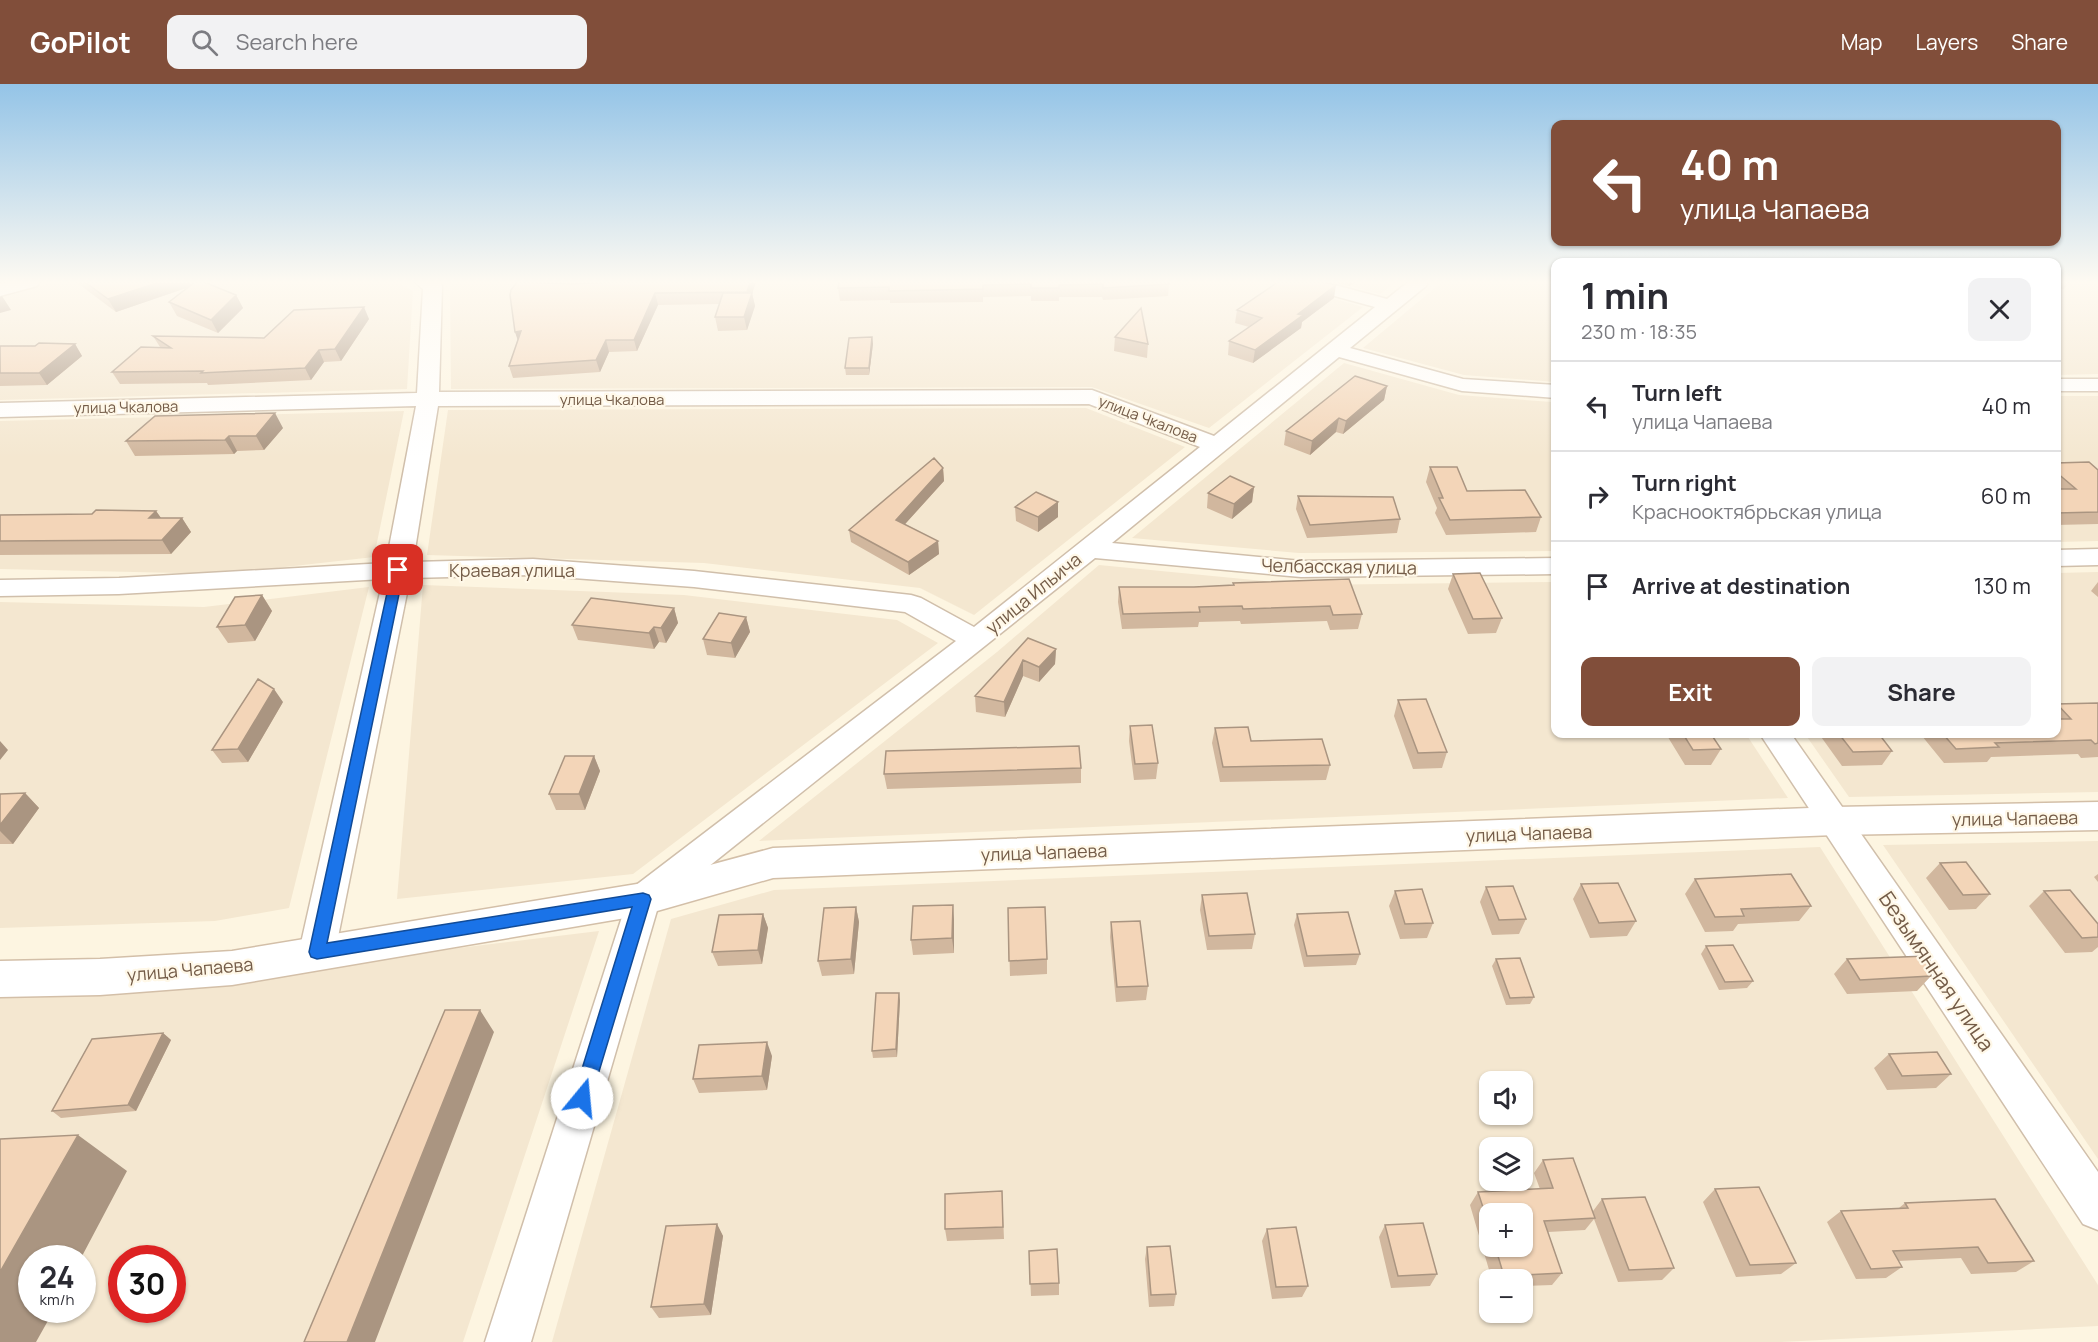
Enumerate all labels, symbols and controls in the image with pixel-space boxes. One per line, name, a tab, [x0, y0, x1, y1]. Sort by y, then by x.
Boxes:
search box	[167, 15, 587, 69]
text: GoPilot	[30, 23, 131, 61]
icon: search	[188, 26, 221, 59]
text: Search here	[236, 27, 358, 57]
text: Map	[1841, 28, 1882, 56]
text: Layers	[1915, 28, 1978, 56]
text: Share	[2011, 28, 2068, 56]
text: 40 m	[1680, 135, 1779, 193]
icon: left	[1581, 144, 1659, 222]
text: улица Чапаева	[1680, 190, 1870, 227]
text: 1 min	[1581, 271, 1669, 320]
button: close	[1968, 278, 2031, 341]
text: 230 m · 18:35	[1581, 318, 1697, 345]
text: Turn left	[1632, 378, 1722, 408]
street label: улица Чкалова	[560, 389, 664, 410]
street label: улица Чкалова	[1095, 390, 1201, 448]
icon: left	[1581, 390, 1614, 423]
text: 40 m	[1982, 391, 2031, 421]
street label: улица Чкалова	[73, 396, 179, 418]
text: улица Чапаева	[1632, 408, 1773, 435]
text: Turn right	[1632, 468, 1737, 498]
icon: right	[1581, 480, 1614, 513]
text: 60 m	[1981, 481, 2031, 511]
text: Краснооктябрьская улица	[1632, 498, 1882, 525]
pin	[372, 544, 423, 595]
street label: улица Ильича	[980, 547, 1086, 639]
icon: arrive	[381, 553, 414, 586]
street label: Челбасская улица	[1261, 553, 1417, 579]
street label: Краевая улица	[449, 558, 575, 582]
icon: arrive	[1581, 570, 1614, 603]
text: Arrive at destination	[1632, 571, 1850, 601]
text: 130 m	[1974, 571, 2031, 601]
button: Exit	[1581, 657, 1800, 726]
button: Share	[1812, 657, 2031, 726]
street label: улица Чапаева	[1952, 805, 2078, 831]
street label: улица Чапаева	[1465, 819, 1593, 847]
street label: улица Чапаева	[980, 838, 1108, 866]
street label: Безымянная улица	[1873, 886, 2001, 1056]
street label: улица Чапаева	[126, 952, 254, 986]
position arrow	[550, 1066, 614, 1130]
map controls	[1479, 1071, 1533, 1323]
button: sound	[1479, 1071, 1533, 1125]
button: layers	[1479, 1137, 1533, 1191]
button: +	[1479, 1203, 1533, 1257]
speed limit sign: 30	[108, 1245, 186, 1323]
text: 24	[39, 1256, 75, 1297]
button: −	[1479, 1269, 1533, 1323]
text: km/h	[40, 1289, 74, 1310]

